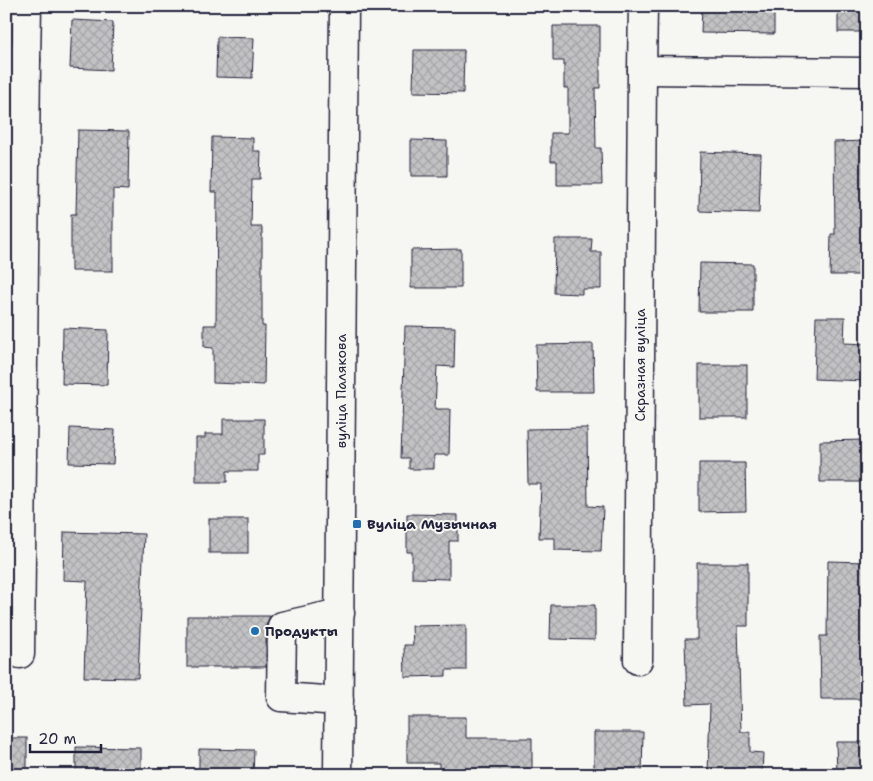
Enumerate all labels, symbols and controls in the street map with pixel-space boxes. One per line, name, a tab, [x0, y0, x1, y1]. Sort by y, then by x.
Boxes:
street label: Скразная вуліца	[631, 308, 649, 422]
street label: вуліца Палякова	[332, 334, 350, 448]
place label: Вуліца Музычная	[367, 515, 497, 533]
marker: Вуліца Музычная	[351, 518, 363, 530]
place label: Продукты	[265, 622, 338, 640]
marker: Продукты	[249, 625, 261, 637]
scale bar	[30, 721, 101, 753]
text: 20 m	[38, 729, 77, 749]

